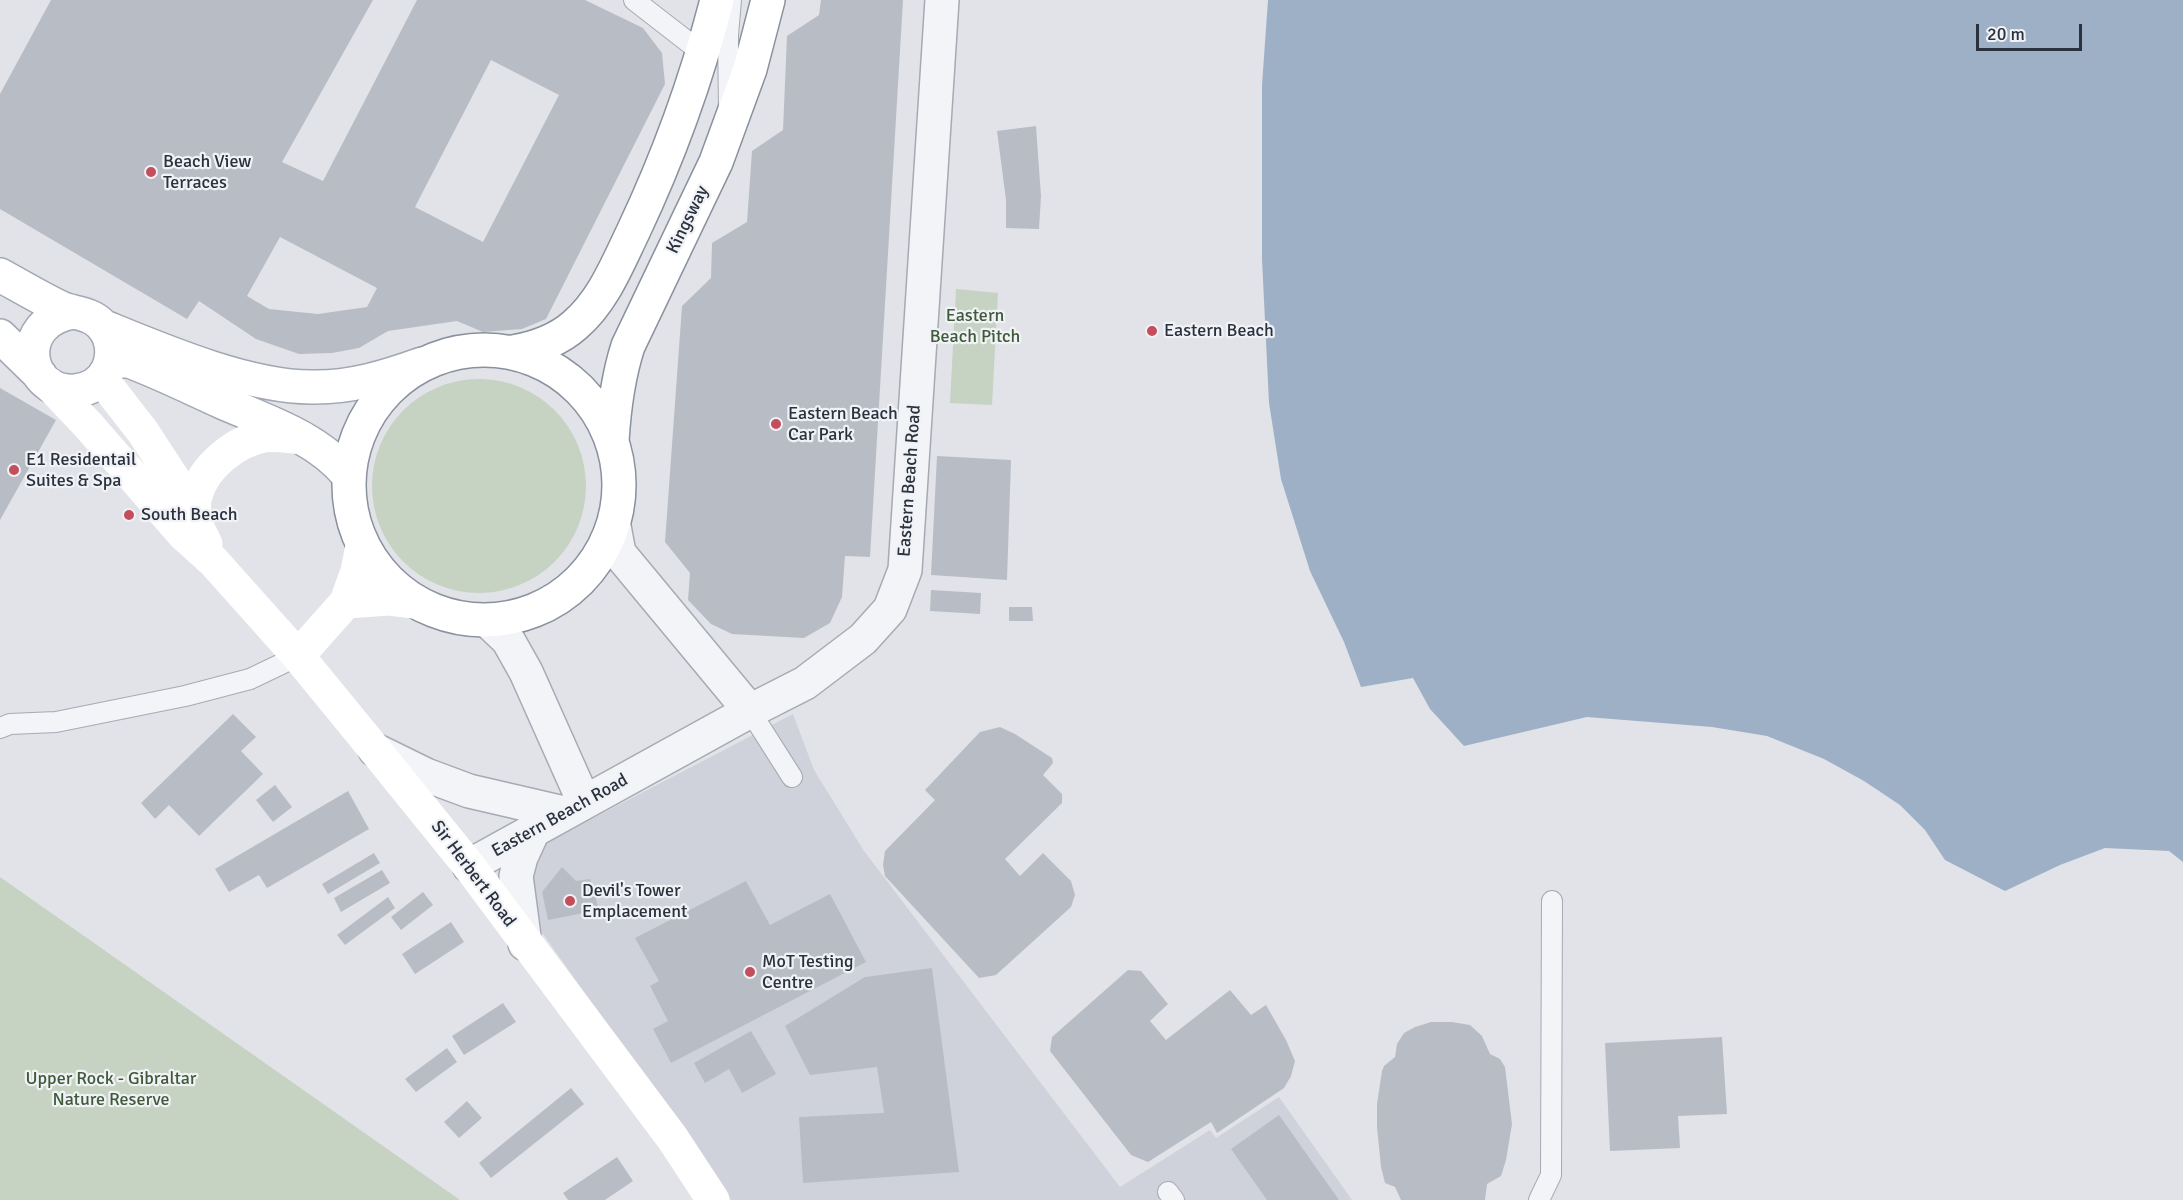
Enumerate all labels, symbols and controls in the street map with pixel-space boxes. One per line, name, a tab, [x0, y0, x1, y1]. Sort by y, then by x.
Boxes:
scale bar	[1979, 12, 2086, 50]
text: 20 m	[1987, 23, 2025, 45]
place label: Beach View Terraces	[163, 151, 251, 194]
marker: Beach View Terraces	[144, 165, 158, 179]
street label: Kingsway	[662, 182, 714, 258]
park label: Eastern Beach Pitch	[930, 305, 1020, 348]
place label: Eastern Beach	[1164, 320, 1274, 342]
marker: Eastern Beach	[1145, 324, 1159, 338]
place label: Eastern Beach Car Park	[788, 403, 898, 446]
street label: Eastern Beach Road	[894, 404, 926, 558]
marker: Eastern Beach Car Park	[769, 417, 783, 431]
place label: E1 Residentail Suites & Spa	[26, 449, 136, 492]
marker: E1 Residentail Suites & Spa	[7, 463, 21, 477]
place label: South Beach	[141, 504, 238, 526]
marker: South Beach	[122, 508, 136, 522]
street label: Eastern Beach Road	[488, 770, 632, 862]
street label: Sir Herbert Road	[426, 817, 520, 931]
place label: Devil's Tower Emplacement	[582, 880, 687, 922]
marker: Devil's Tower Emplacement	[563, 894, 577, 908]
place label: MoT Testing Centre	[762, 951, 854, 994]
marker: MoT Testing Centre	[743, 965, 757, 979]
park label: Upper Rock - Gibraltar Nature Reserve	[26, 1068, 196, 1110]

